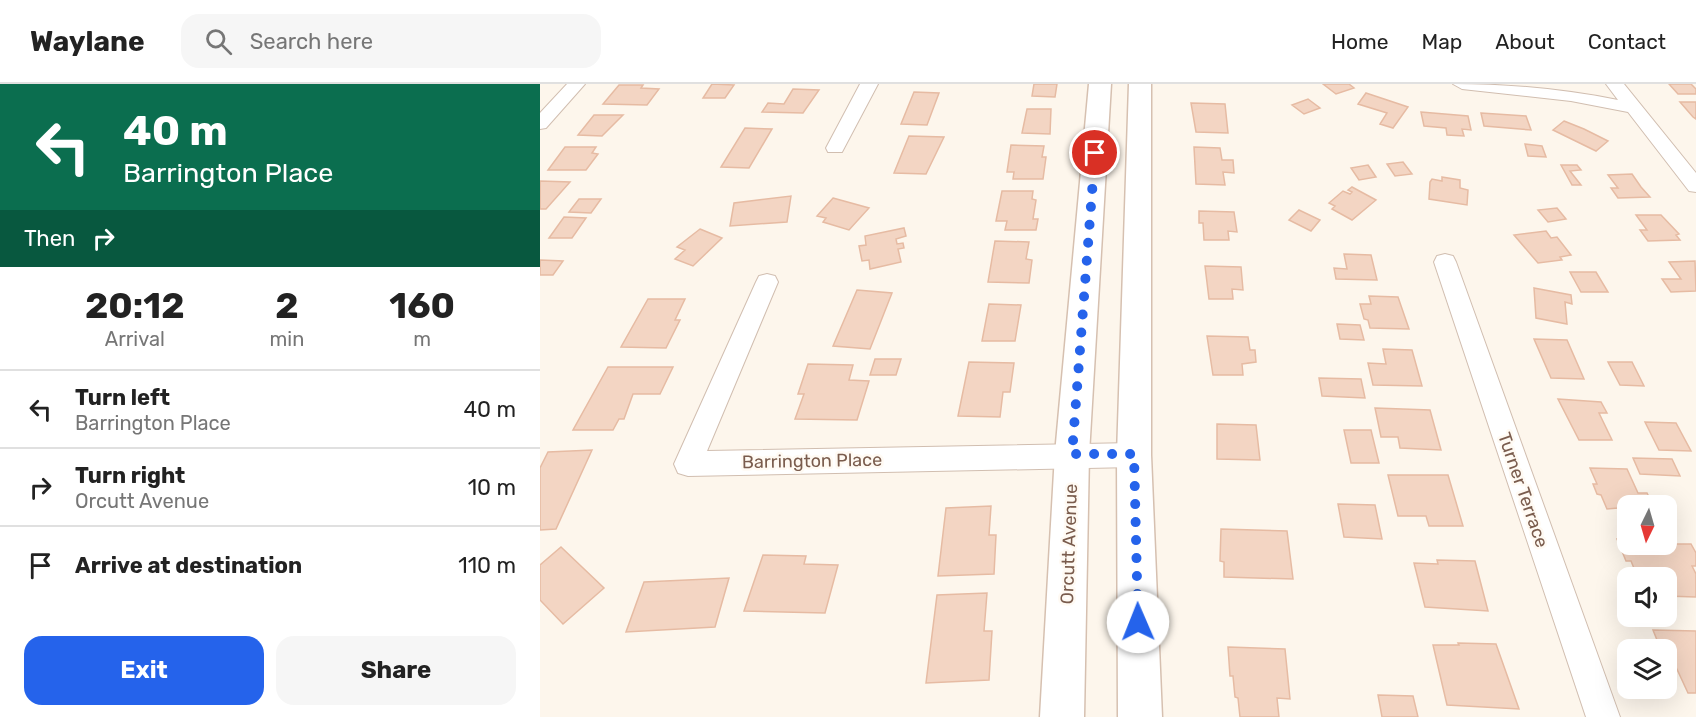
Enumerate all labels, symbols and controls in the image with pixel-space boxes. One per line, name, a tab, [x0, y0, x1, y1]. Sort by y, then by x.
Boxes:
search box	[181, 14, 601, 68]
text: Waylane	[30, 25, 145, 58]
icon: search	[202, 25, 235, 58]
text: Search here	[250, 28, 373, 55]
text: Home	[1331, 29, 1388, 54]
text: Map	[1421, 29, 1462, 54]
text: About	[1495, 29, 1555, 54]
text: Contact	[1588, 29, 1666, 54]
text: 40 m	[123, 106, 228, 156]
icon: left	[24, 108, 102, 186]
pin	[1069, 127, 1120, 178]
icon: arrive	[1078, 136, 1111, 169]
text: Barrington Place	[123, 157, 333, 189]
icon: right	[87, 222, 120, 255]
text: Then	[24, 225, 75, 252]
text: 20:12	[85, 284, 185, 327]
text: 2	[275, 284, 299, 327]
text: 160	[389, 284, 455, 327]
text: Arrival	[105, 327, 165, 351]
text: min	[270, 327, 304, 351]
text: m	[413, 327, 431, 351]
text: Turn left	[75, 384, 170, 411]
icon: left	[24, 393, 57, 426]
text: 40 m	[463, 396, 516, 423]
text: Barrington Place	[75, 411, 231, 435]
street label: Turner Terrace	[1493, 430, 1553, 550]
street label: Barrington Place	[742, 449, 882, 473]
text: Turn right	[75, 462, 185, 489]
icon: right	[24, 471, 57, 504]
text: 10 m	[468, 474, 516, 501]
street label: Orcutt Avenue	[1056, 483, 1082, 605]
text: Orcutt Avenue	[75, 489, 209, 513]
north arrow	[1617, 495, 1677, 555]
map controls	[1617, 495, 1677, 699]
icon: arrive	[24, 549, 57, 582]
text: Arrive at destination	[75, 552, 302, 579]
text: 110 m	[458, 552, 516, 579]
button: sound	[1617, 567, 1677, 627]
position arrow	[1106, 590, 1170, 654]
button: Exit	[24, 636, 264, 705]
button: Share	[276, 636, 516, 705]
button: layers	[1617, 639, 1677, 699]

